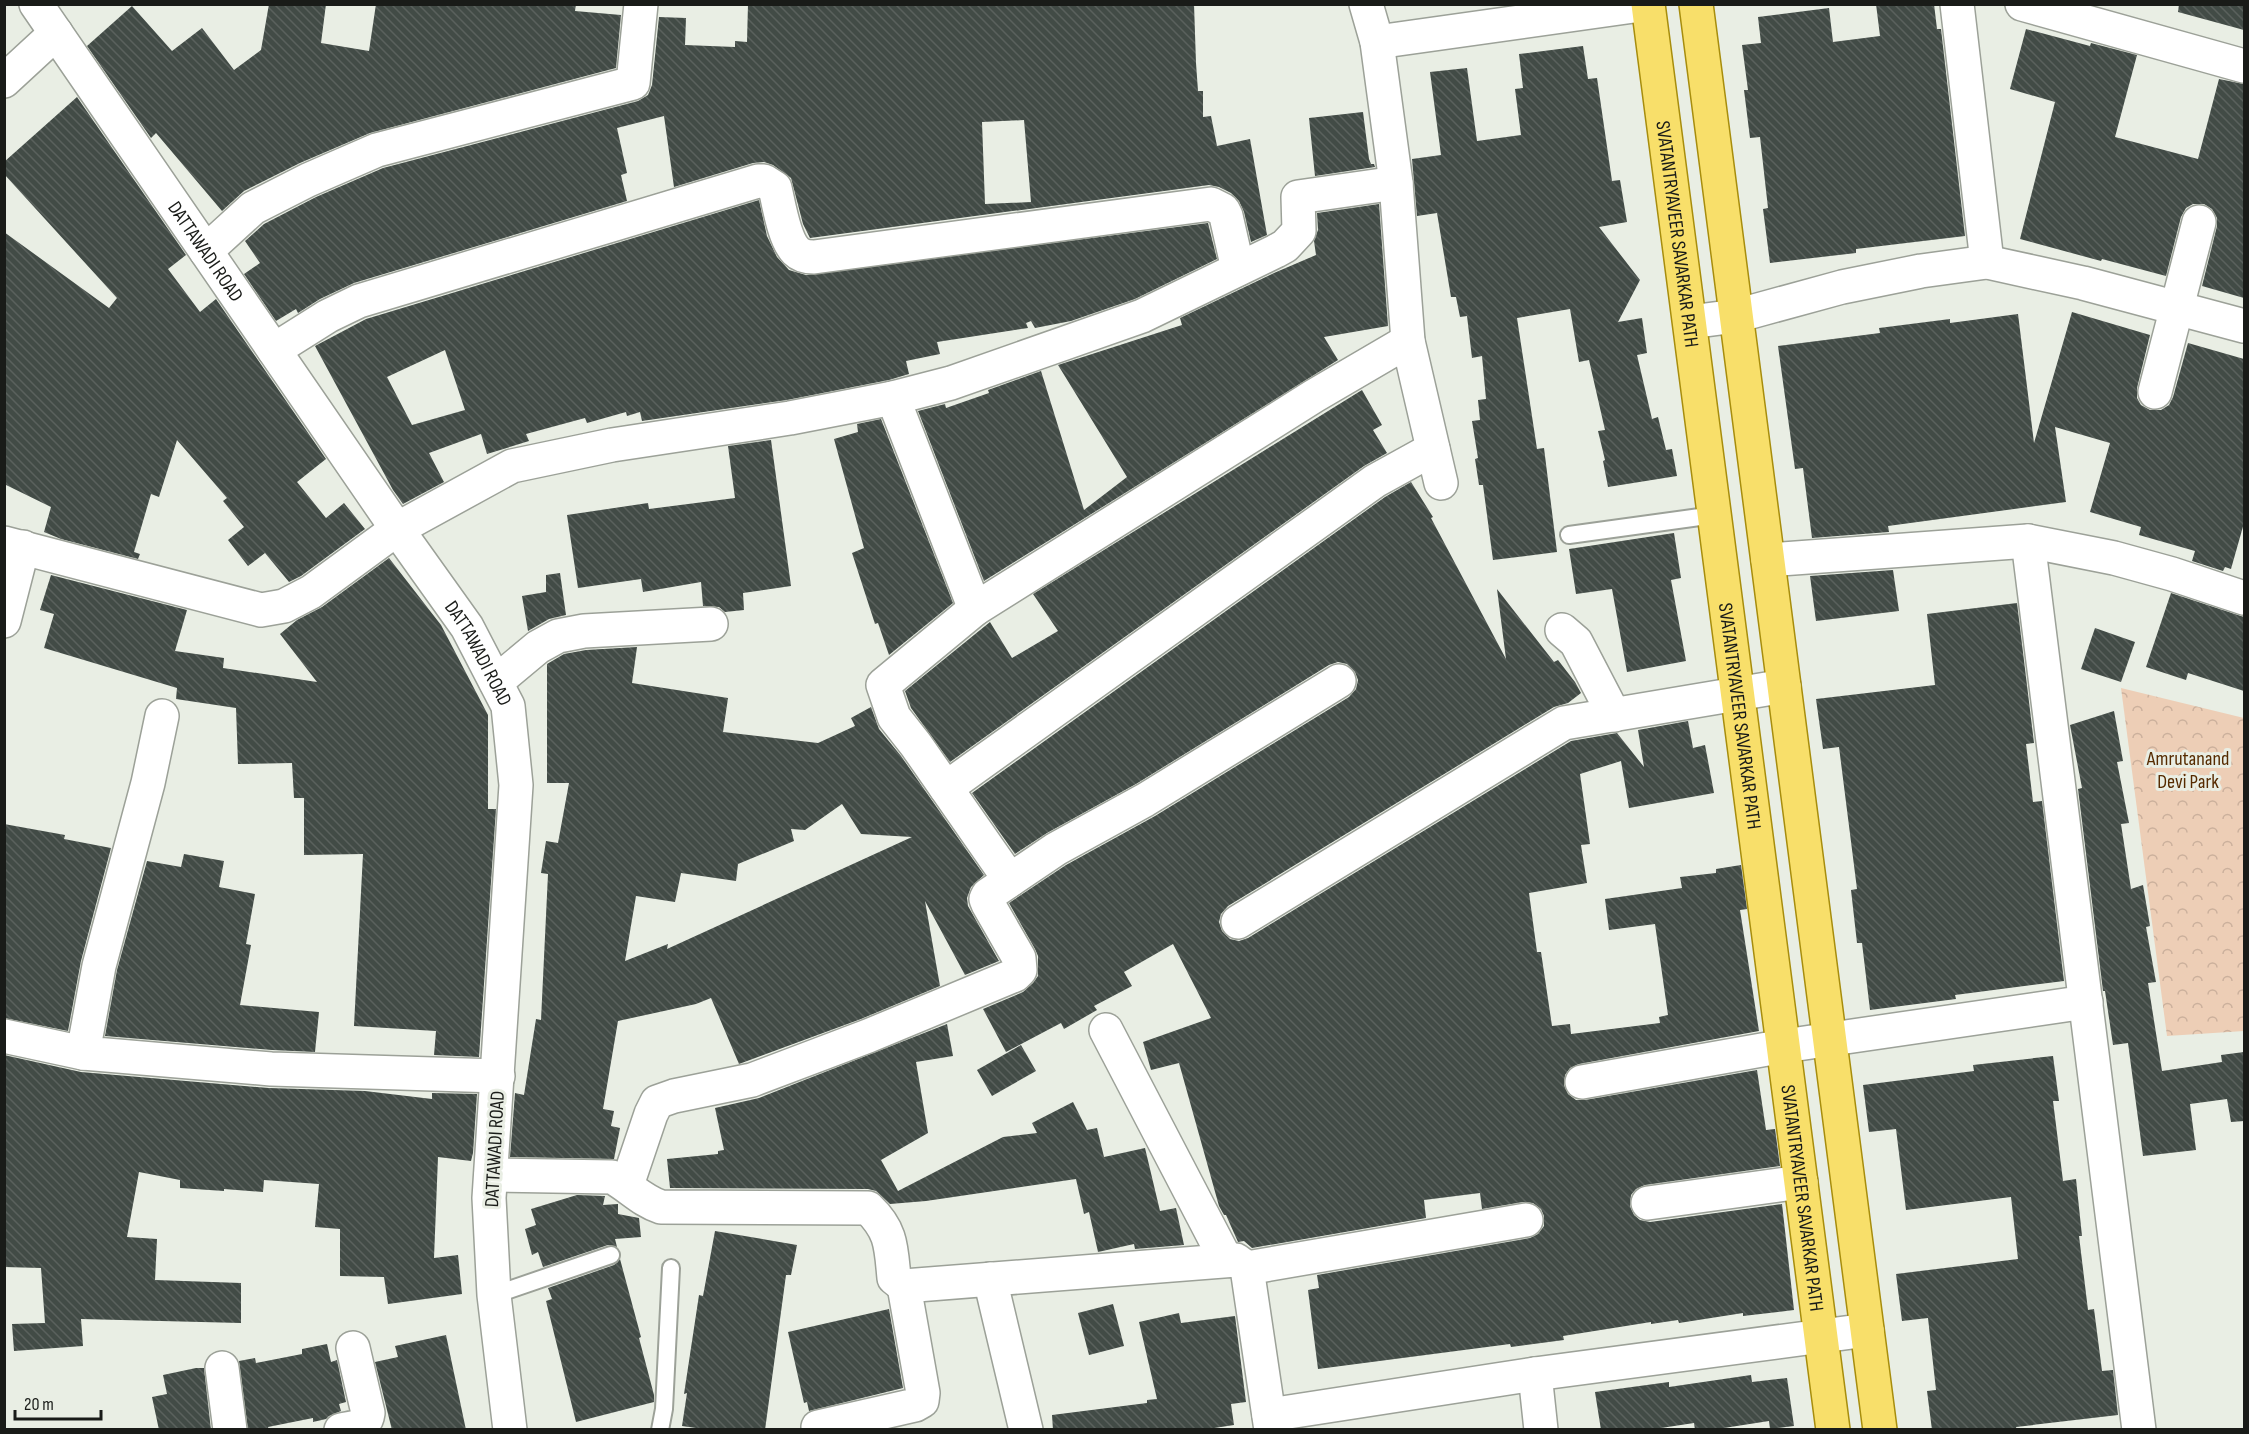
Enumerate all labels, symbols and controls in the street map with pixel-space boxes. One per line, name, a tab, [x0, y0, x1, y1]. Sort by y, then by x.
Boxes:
street label: SVATANTRYAVEER SAVARKAR PATH	[1650, 119, 1703, 349]
street label: DATTAWADI ROAD	[162, 197, 248, 307]
street label: DATTAWADI ROAD	[439, 596, 517, 710]
street label: SVATANTRYAVEER SAVARKAR PATH	[1713, 601, 1766, 831]
park label: Amrutanand Devi Park	[2146, 747, 2229, 794]
street label: SVATANTRYAVEER SAVARKAR PATH	[1775, 1083, 1828, 1313]
street label: DATTAWADI ROAD	[480, 1090, 510, 1208]
scale bar	[15, 1383, 100, 1421]
text: 20 m	[24, 1394, 54, 1415]

